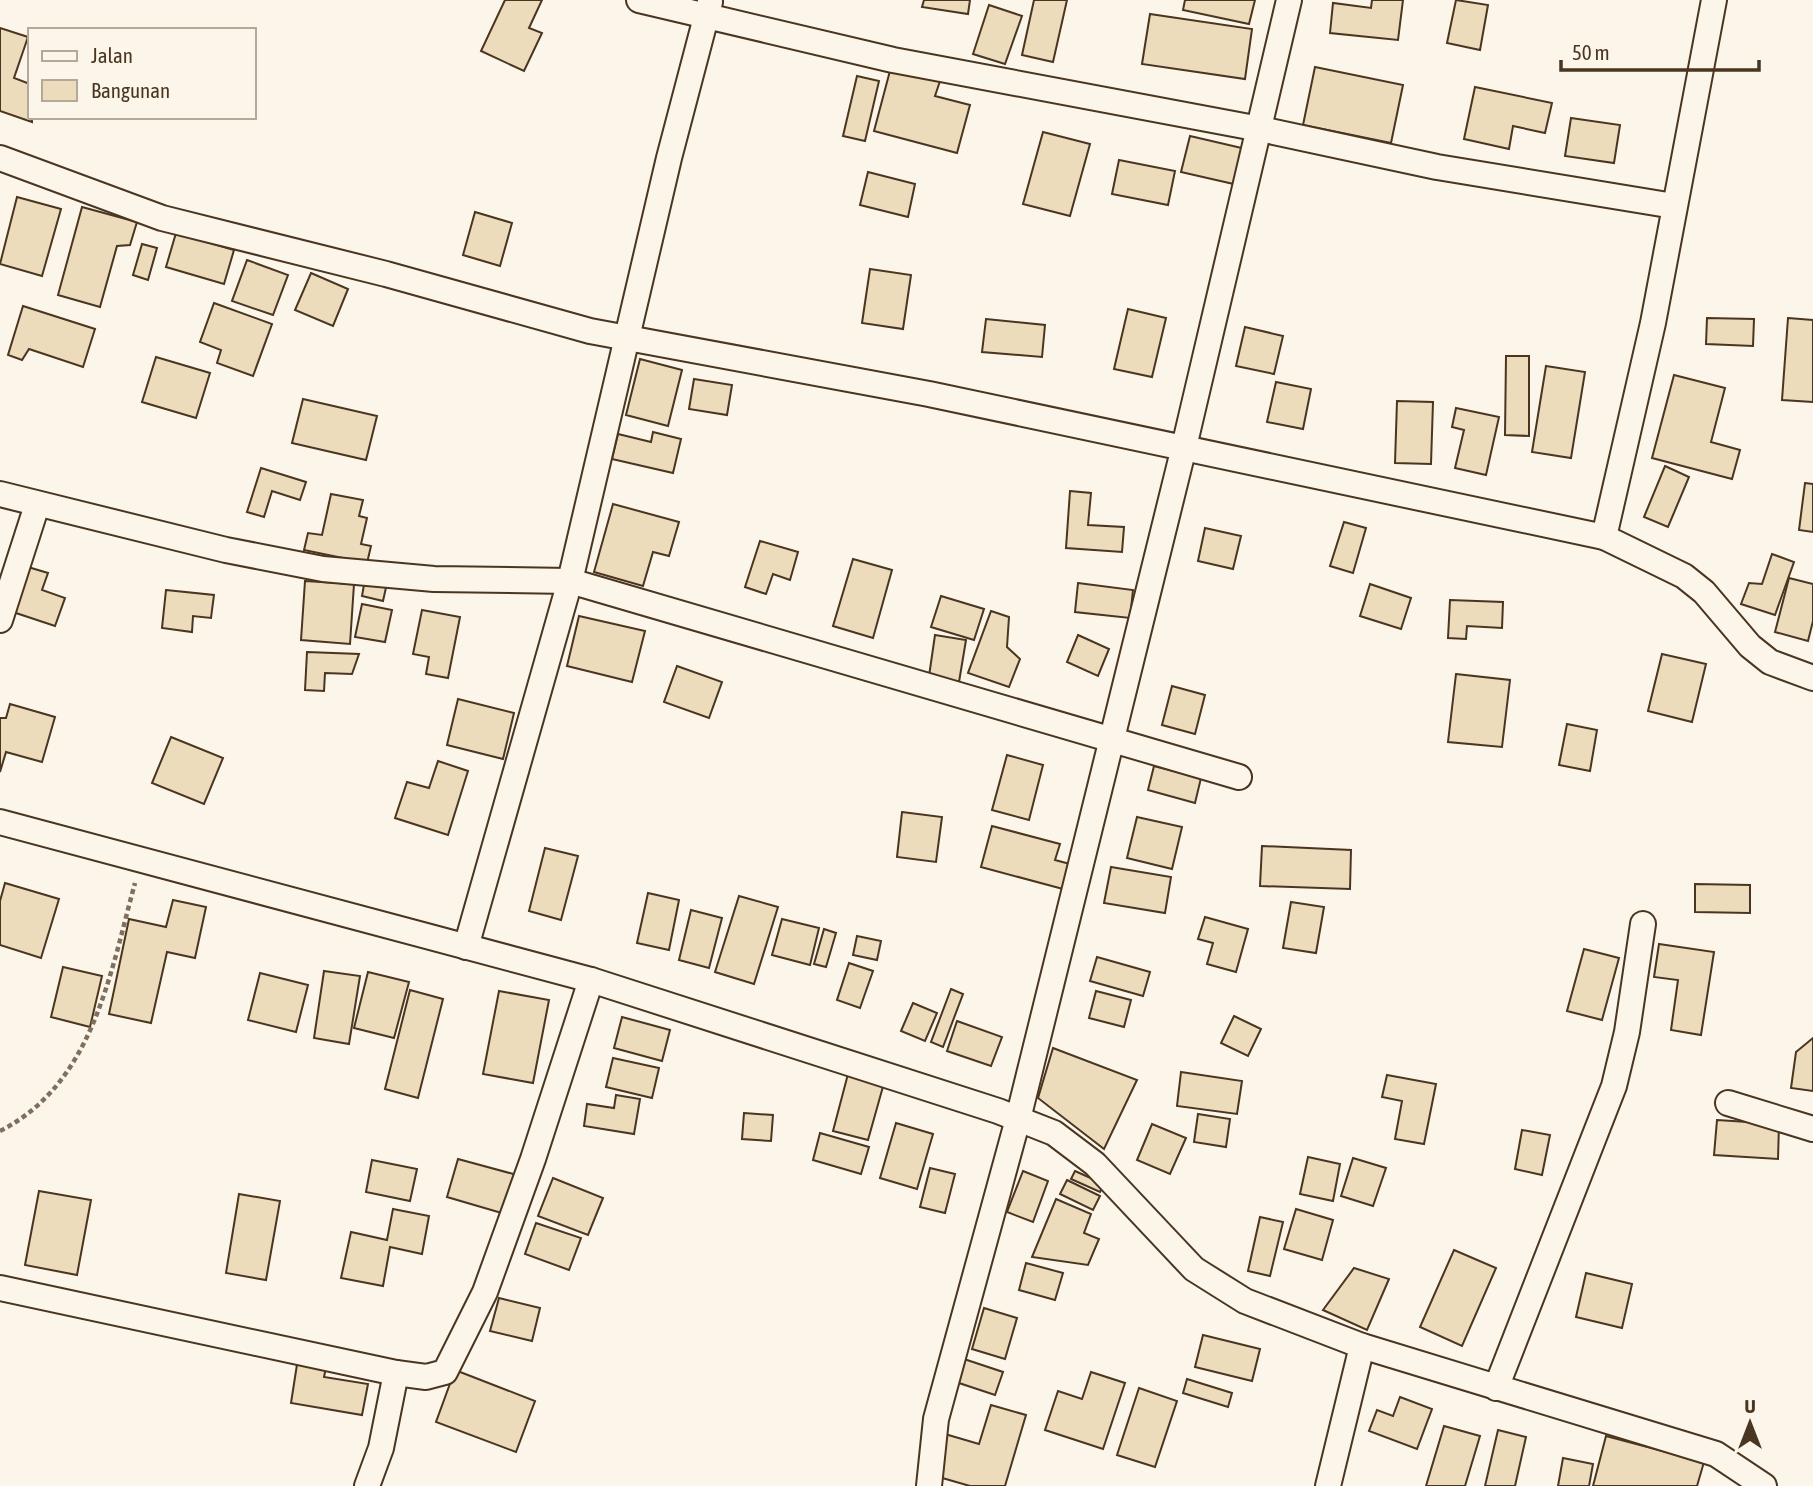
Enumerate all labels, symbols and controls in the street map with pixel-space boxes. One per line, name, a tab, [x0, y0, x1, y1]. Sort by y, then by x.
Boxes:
legend	[28, 28, 256, 119]
scale bar	[1561, 28, 1759, 72]
text: 50 m	[1572, 40, 1610, 64]
text: Jalan	[91, 43, 133, 67]
text: Bangunan	[91, 78, 170, 102]
north arrow	[1715, 1388, 1785, 1458]
text: U	[1744, 1395, 1756, 1417]

